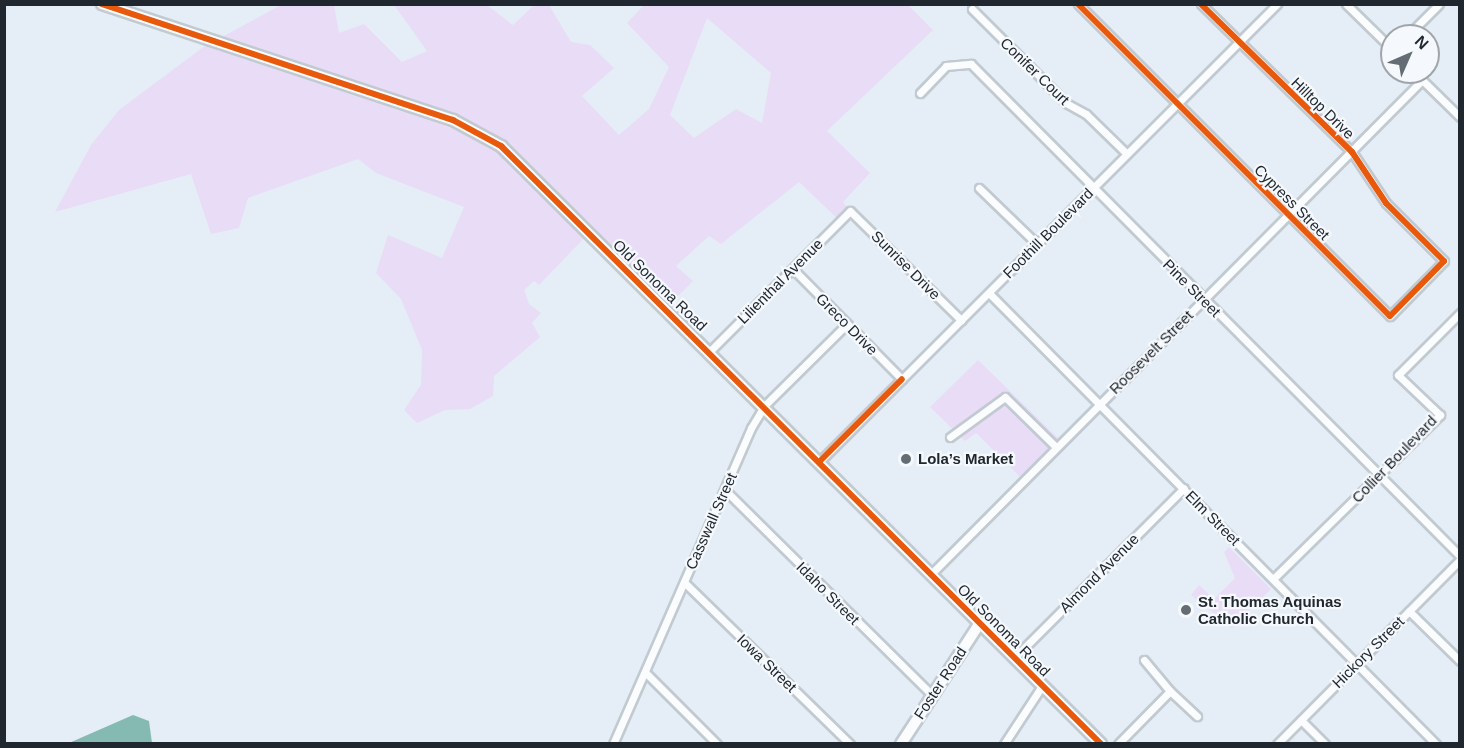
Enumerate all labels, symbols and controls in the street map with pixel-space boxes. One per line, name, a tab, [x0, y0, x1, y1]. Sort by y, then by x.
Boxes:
north arrow	[1380, 24, 1440, 84]
text: N	[1412, 32, 1432, 52]
street label: Conifer Court	[997, 34, 1073, 108]
street label: Hilltop Drive	[1288, 73, 1358, 143]
street label: Cypress Street	[1251, 161, 1333, 243]
street label: Foothill Boulevard	[999, 184, 1097, 282]
street label: Sunrise Drive	[868, 227, 944, 303]
street label: Lilienthal Avenue	[733, 234, 827, 328]
street label: Old Sonoma Road	[609, 236, 711, 334]
street label: Pine Street	[1159, 255, 1225, 321]
street label: Greco Drive	[812, 289, 882, 359]
street label: Roosevelt Street	[1105, 306, 1197, 398]
street label: Collier Boulevard	[1348, 412, 1440, 506]
place label: Lola’s Market	[918, 450, 1013, 468]
marker: Lola’s Market	[899, 452, 913, 466]
street label: Casswall Street	[682, 470, 740, 572]
street label: Elm Street	[1182, 487, 1244, 549]
street label: Almond Avenue	[1055, 529, 1143, 617]
street label: Idaho Street	[793, 558, 863, 628]
street label: Old Sonoma Road	[954, 580, 1054, 680]
place label: St. Thomas Aquinas Catholic Church	[1198, 592, 1342, 627]
marker: St. Thomas Aquinas Catholic Church	[1179, 603, 1193, 617]
street label: Hickory Street	[1328, 612, 1408, 692]
street label: Iowa Street	[733, 630, 801, 696]
street label: Foster Road	[910, 643, 970, 723]

